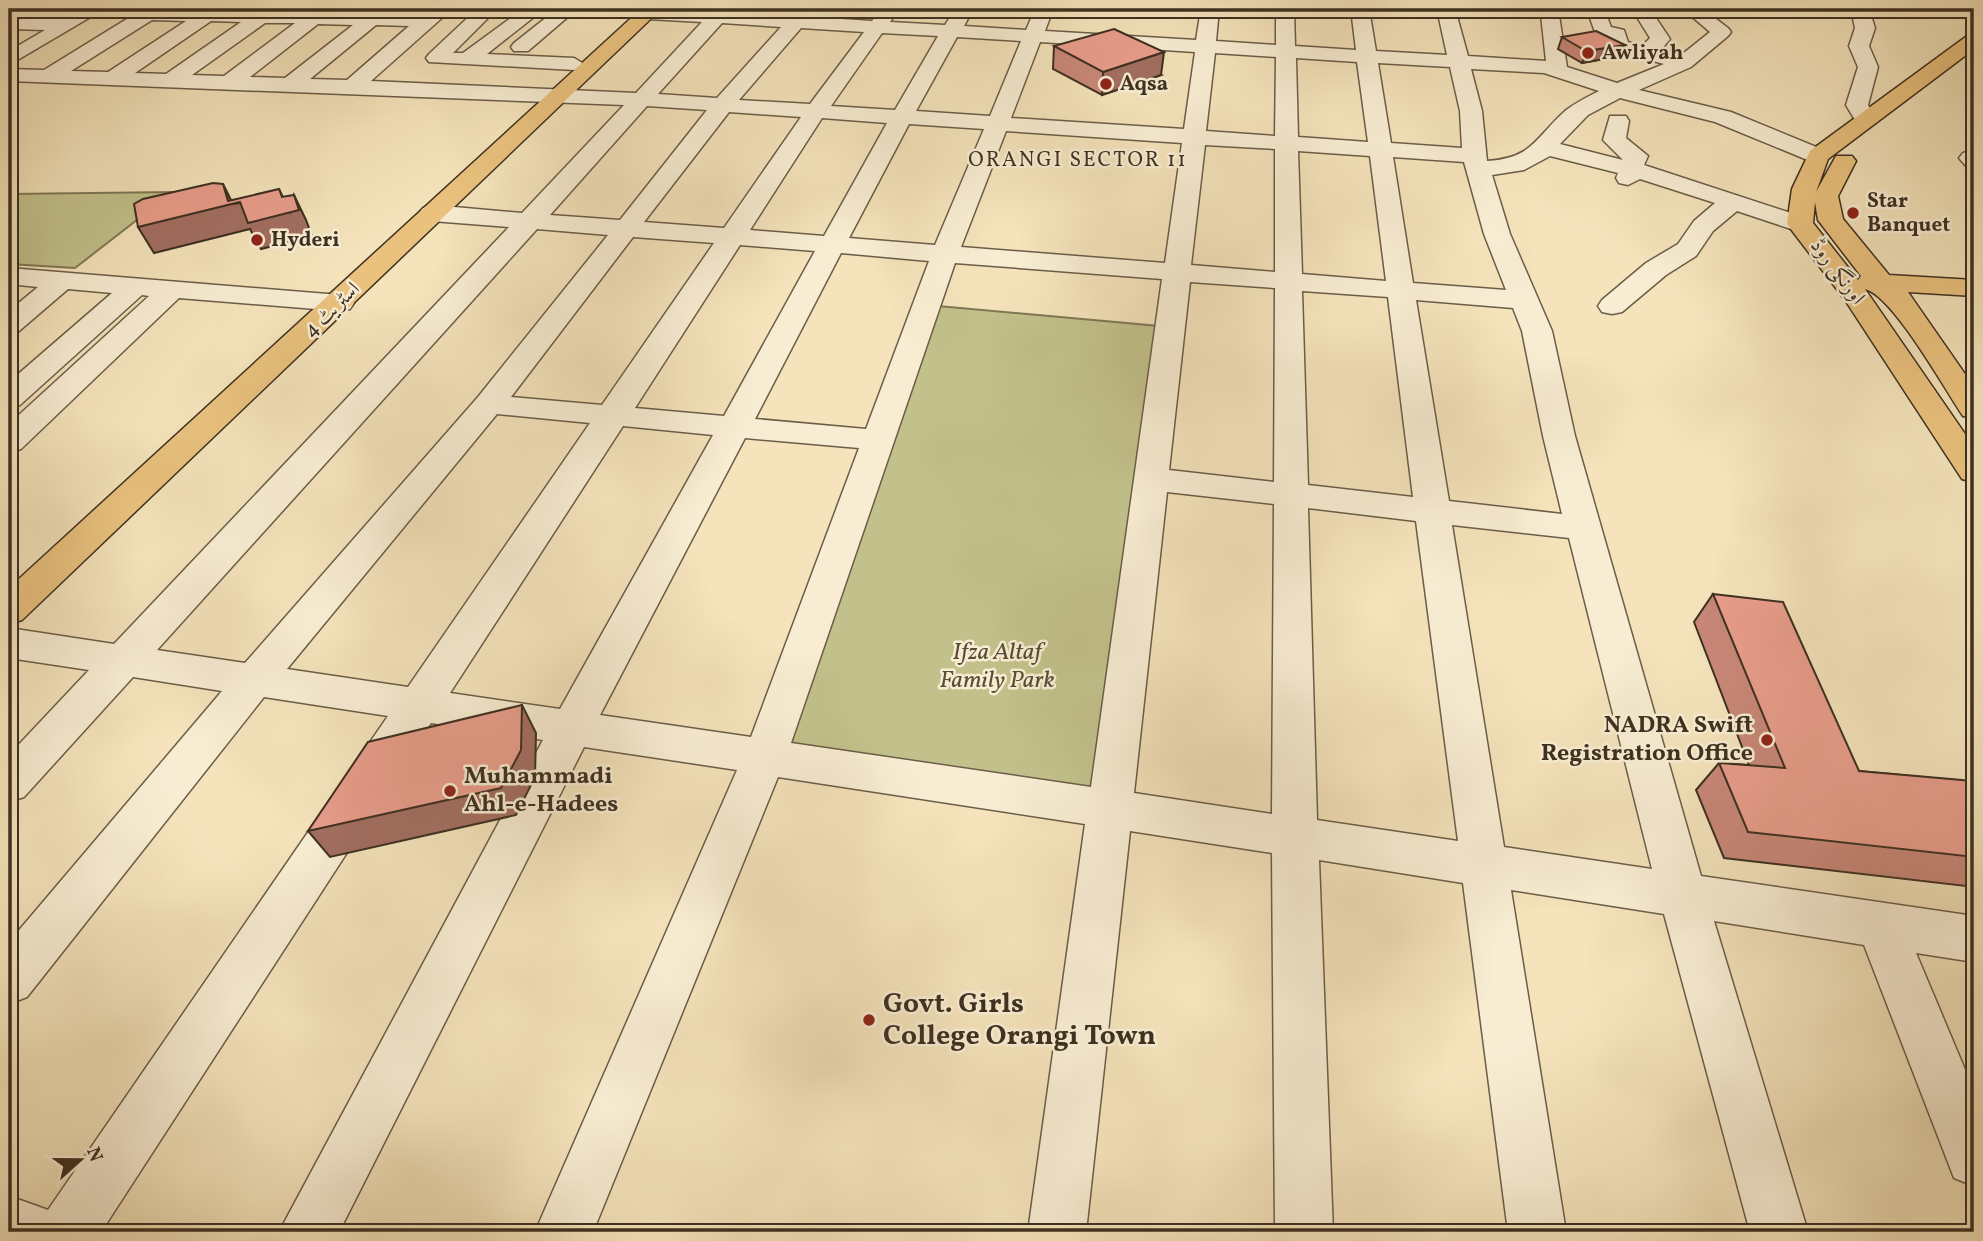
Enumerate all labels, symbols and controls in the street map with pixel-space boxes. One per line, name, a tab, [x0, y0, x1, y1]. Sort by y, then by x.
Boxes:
place label: Awliyah	[1602, 39, 1684, 68]
marker: Awliyah	[1580, 45, 1596, 61]
place label: Aqsa	[1120, 70, 1168, 99]
marker: Aqsa	[1098, 76, 1114, 92]
district label: ORANGI SECTOR 11	[968, 146, 1188, 175]
place label: Star Banquet	[1867, 187, 1950, 240]
marker: Star Banquet	[1845, 205, 1861, 221]
place label: Hyderi	[271, 226, 340, 255]
marker: Hyderi	[249, 232, 265, 248]
street label: اورنگی روڈ	[1803, 233, 1871, 311]
street label: اسٹریٹ 4	[297, 276, 367, 344]
park label: Ifza Altaf Family Park	[939, 636, 1055, 698]
place label: NADRA Swift Registration Office	[1541, 709, 1753, 771]
marker: NADRA Swift Registration Office	[1759, 732, 1775, 748]
place label: Muhammadi Ahl-e-Hadees	[464, 760, 618, 822]
marker: Muhammadi Ahl-e-Hadees	[442, 783, 458, 799]
place label: Govt. Girls College Orangi Town	[883, 985, 1156, 1056]
marker: Govt. Girls College Orangi Town	[861, 1012, 877, 1028]
north arrow	[46, 1126, 116, 1196]
text: N	[79, 1144, 109, 1166]

